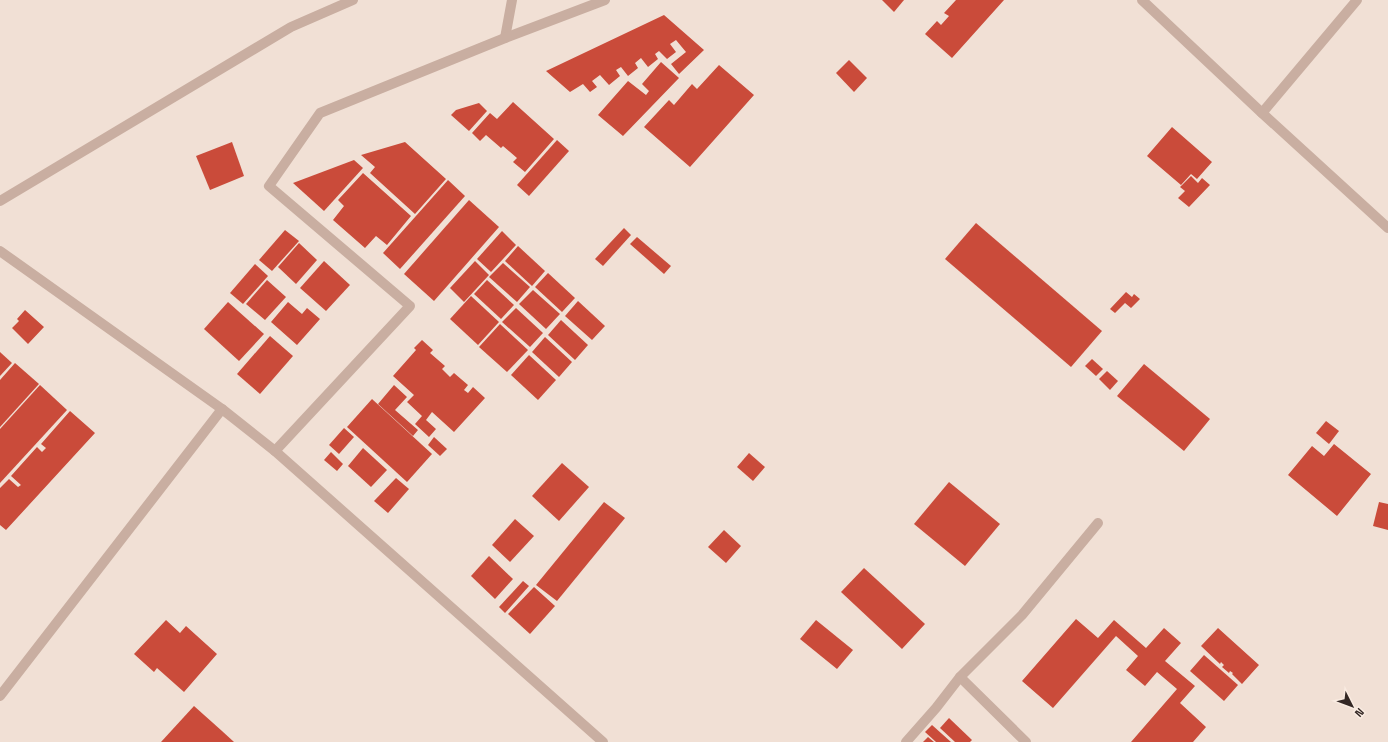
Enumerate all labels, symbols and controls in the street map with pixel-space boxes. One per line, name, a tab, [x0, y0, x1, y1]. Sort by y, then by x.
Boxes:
north arrow	[1332, 686, 1372, 726]
text: N	[1352, 705, 1367, 720]

